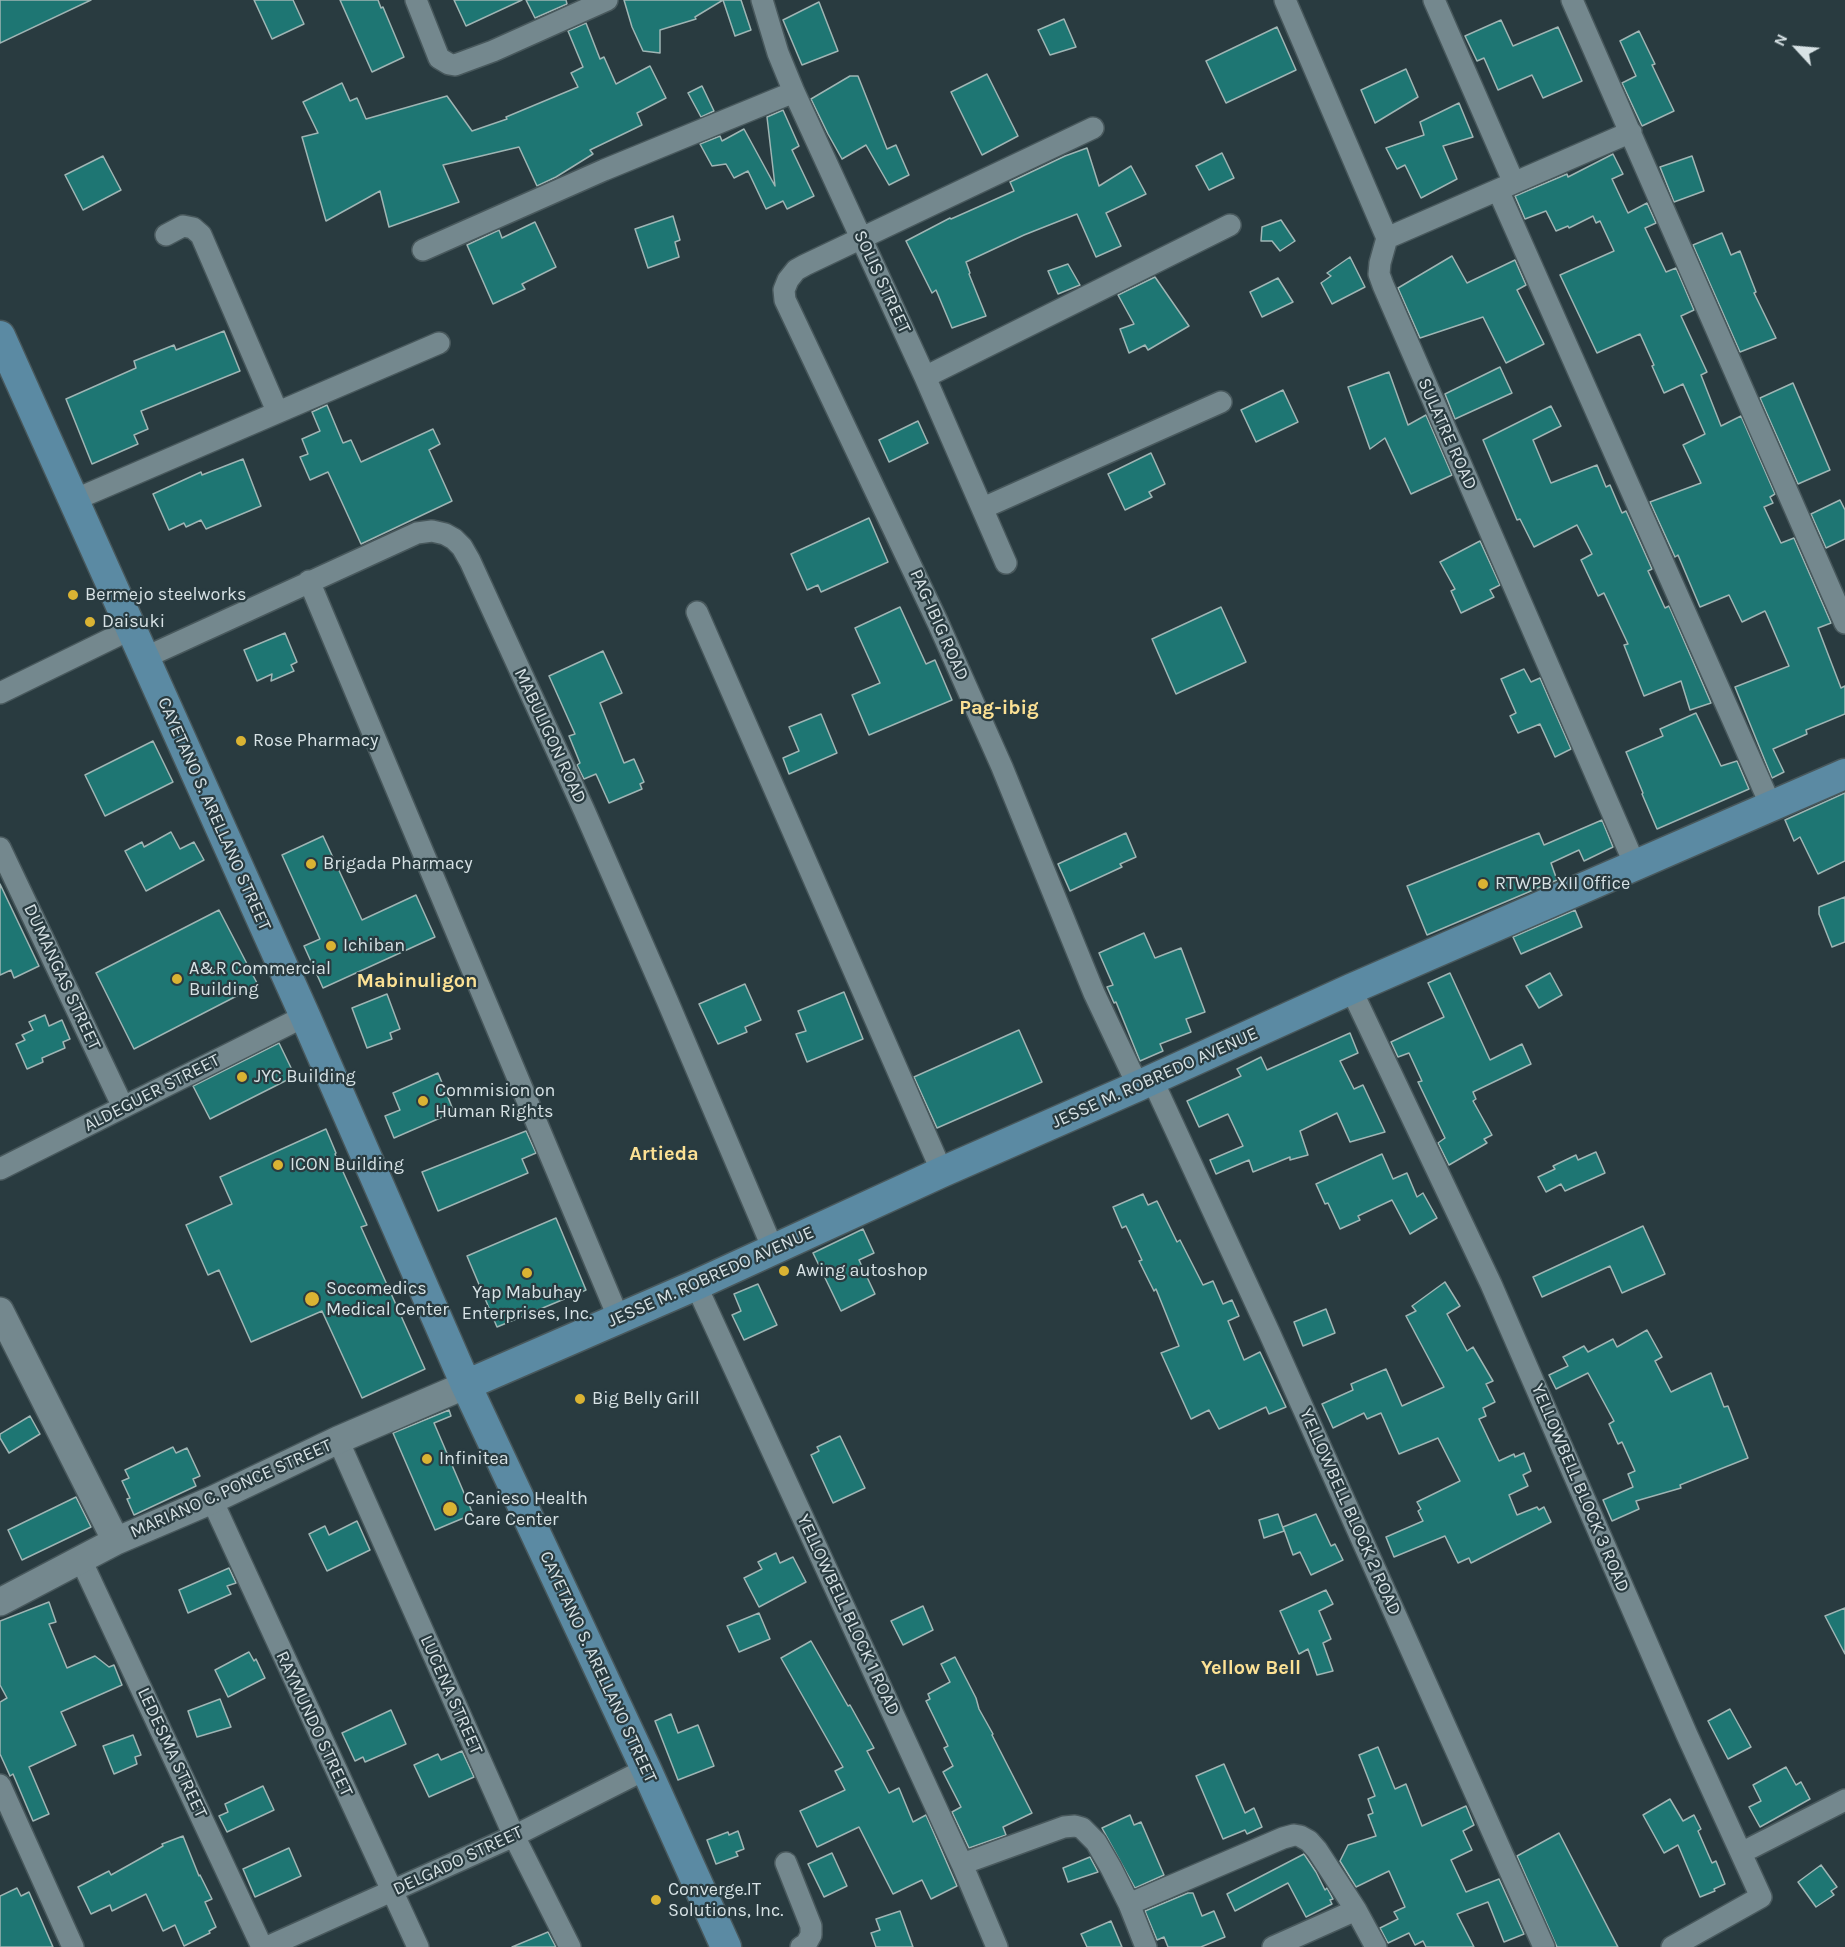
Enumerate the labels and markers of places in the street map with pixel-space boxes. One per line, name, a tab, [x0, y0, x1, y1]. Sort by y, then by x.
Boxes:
place label: Bermejo steelworks	[85, 584, 247, 606]
marker: Bermejo steelworks	[66, 588, 80, 602]
place label: Daisuki	[102, 611, 165, 633]
marker: Daisuki	[83, 615, 97, 629]
place label: Rose Pharmacy	[253, 730, 378, 752]
marker: Rose Pharmacy	[234, 734, 248, 748]
place label: Brigada Pharmacy	[323, 853, 473, 875]
marker: Brigada Pharmacy	[304, 857, 318, 871]
place label: RTWPB XII Office	[1495, 873, 1630, 895]
marker: RTWPB XII Office	[1476, 877, 1490, 891]
place label: Ichiban	[343, 935, 405, 957]
marker: Ichiban	[324, 939, 338, 953]
place label: A&R Commercial Building	[189, 958, 331, 1000]
marker: A&R Commercial Building	[170, 972, 184, 986]
place label: JYC Building	[254, 1066, 356, 1088]
marker: JYC Building	[235, 1070, 249, 1084]
place label: Commision on Human Rights	[435, 1080, 555, 1122]
marker: Commision on Human Rights	[416, 1094, 430, 1108]
place label: ICON Building	[290, 1154, 404, 1176]
marker: ICON Building	[271, 1158, 285, 1172]
place label: Awing autoshop	[796, 1260, 928, 1282]
marker: Awing autoshop	[777, 1264, 791, 1278]
marker: Yap Mabuhay Enterprises, Inc.	[520, 1266, 534, 1280]
place label: Socomedics Medical Center	[326, 1278, 449, 1320]
place label: Yap Mabuhay Enterprises, Inc.	[462, 1282, 592, 1324]
marker: Socomedics Medical Center	[303, 1290, 321, 1308]
place label: Big Belly Grill	[592, 1388, 700, 1410]
marker: Big Belly Grill	[573, 1392, 587, 1406]
place label: Infinitea	[439, 1448, 509, 1470]
marker: Infinitea	[420, 1452, 434, 1466]
place label: Canieso Health Care Center	[464, 1488, 588, 1530]
marker: Canieso Health Care Center	[441, 1500, 459, 1518]
place label: Converge.IT Solutions, Inc.	[668, 1879, 783, 1922]
marker: Converge.IT Solutions, Inc.	[649, 1893, 663, 1907]

